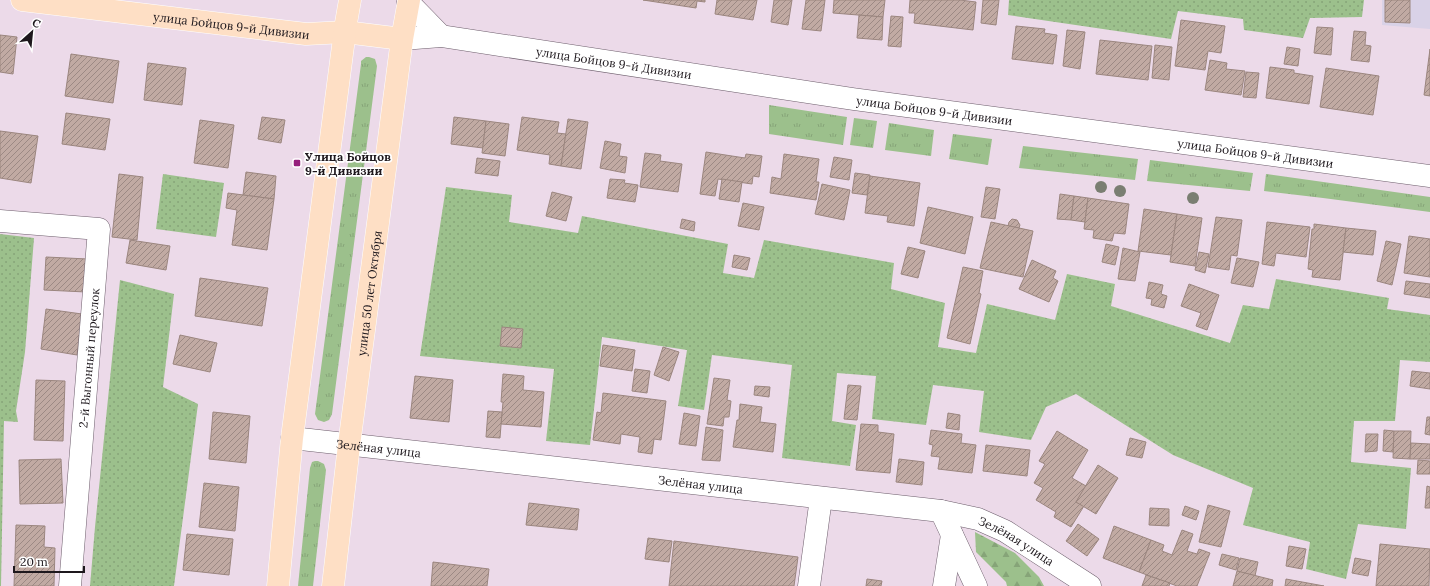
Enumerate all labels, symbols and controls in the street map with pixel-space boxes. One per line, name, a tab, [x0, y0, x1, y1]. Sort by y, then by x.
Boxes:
street label: улица Бойцов 9-й Дивизии	[153, 8, 310, 42]
north arrow	[12, 12, 52, 52]
text: С	[30, 15, 43, 31]
street label: улица Бойцов 9-й Дивизии	[535, 43, 693, 82]
street label: улица Бойцов 9-й Дивизии	[855, 92, 1013, 128]
street label: улица Бойцов 9-й Дивизии	[1177, 135, 1334, 171]
place label: Улица Бойцов 9-й Дивизии	[305, 149, 391, 178]
marker: Улица Бойцов 9-й Дивизии	[292, 158, 302, 168]
street label: улица 50 лет Октября	[353, 230, 384, 357]
street label: 2-й Выгонный переулок	[75, 287, 103, 429]
street label: Зелёная улица	[335, 435, 422, 460]
street label: Зелёная улица	[657, 472, 744, 496]
street label: Зелёная улица	[976, 513, 1057, 568]
scale bar	[14, 548, 84, 574]
text: 20 m	[20, 554, 48, 569]

